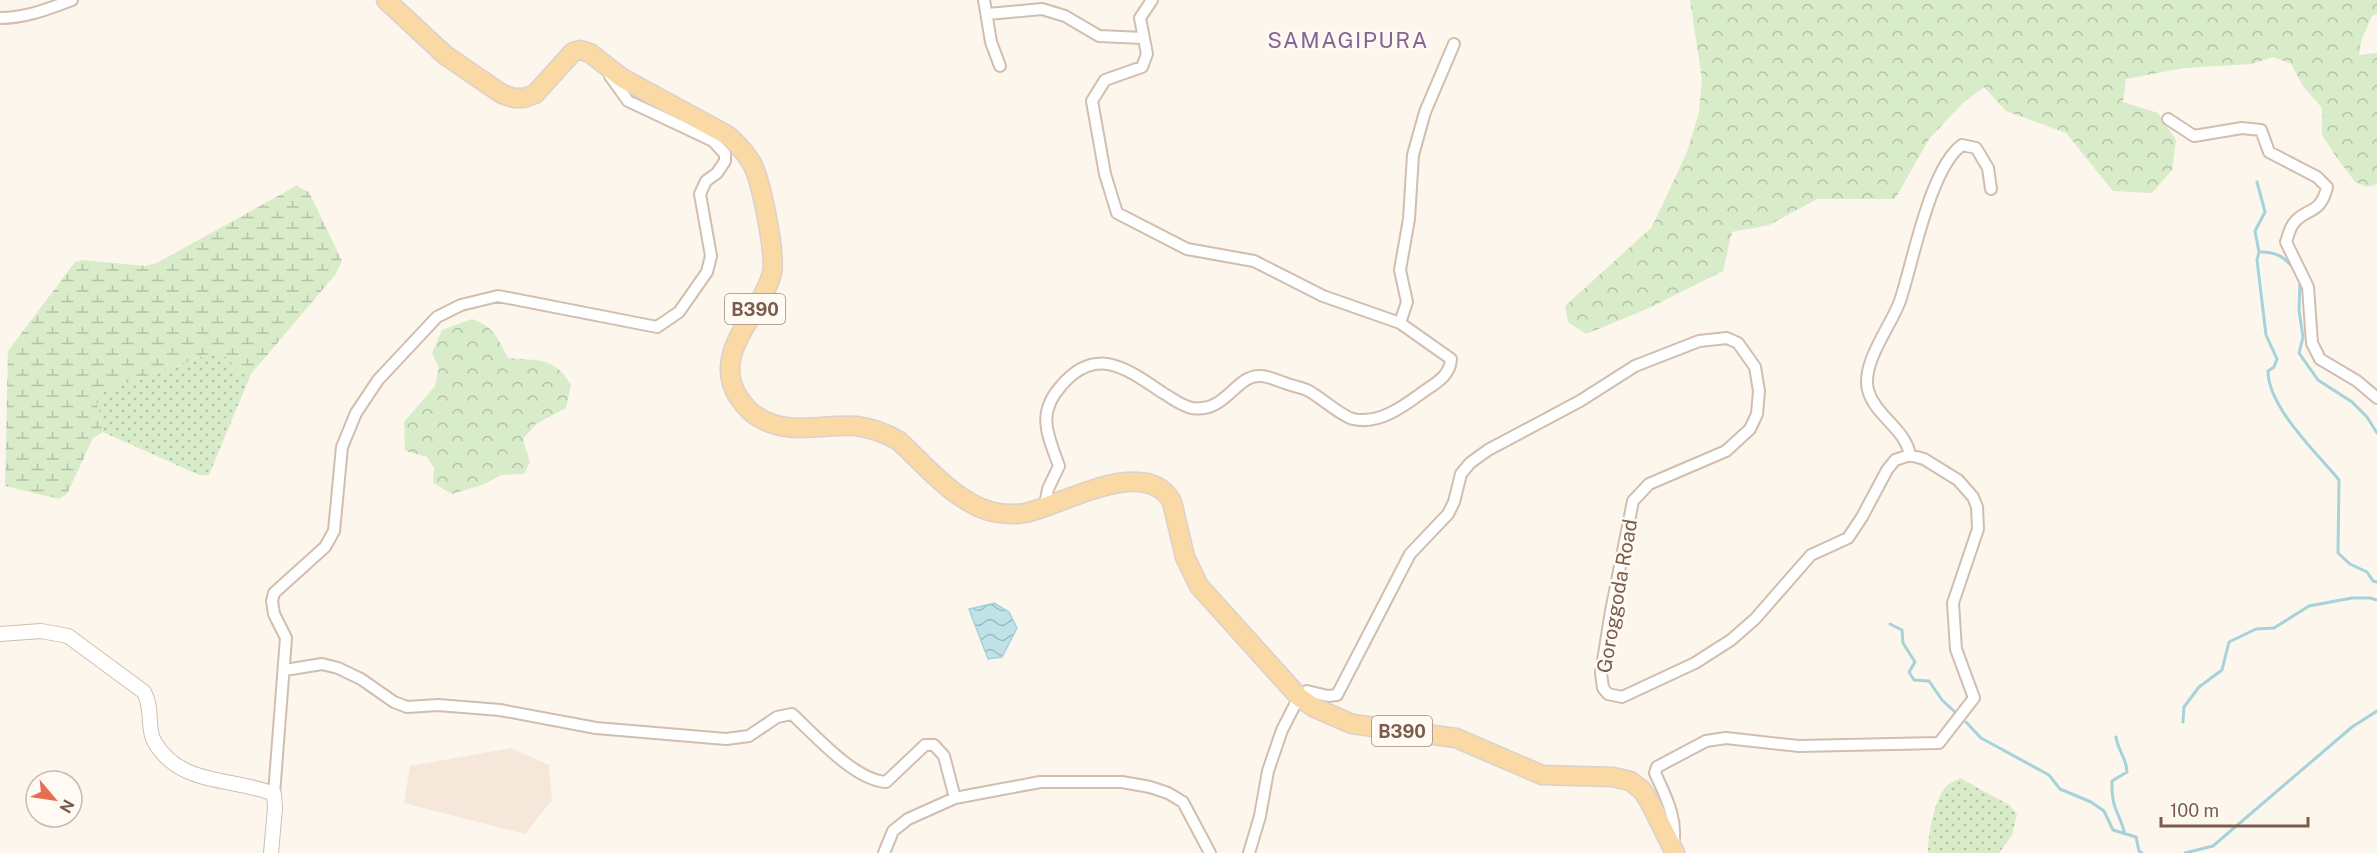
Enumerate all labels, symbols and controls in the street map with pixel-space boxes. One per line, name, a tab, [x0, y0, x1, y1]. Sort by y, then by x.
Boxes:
district label: SAMAGIPURA	[1267, 27, 1429, 53]
road number: B390	[725, 294, 785, 324]
street label: Goroggoda Road	[1592, 517, 1642, 675]
road number: B390	[1372, 716, 1432, 746]
north arrow	[24, 769, 84, 829]
scale bar	[2161, 790, 2308, 828]
text: N	[55, 796, 78, 816]
text: 100 m	[2170, 800, 2219, 821]

